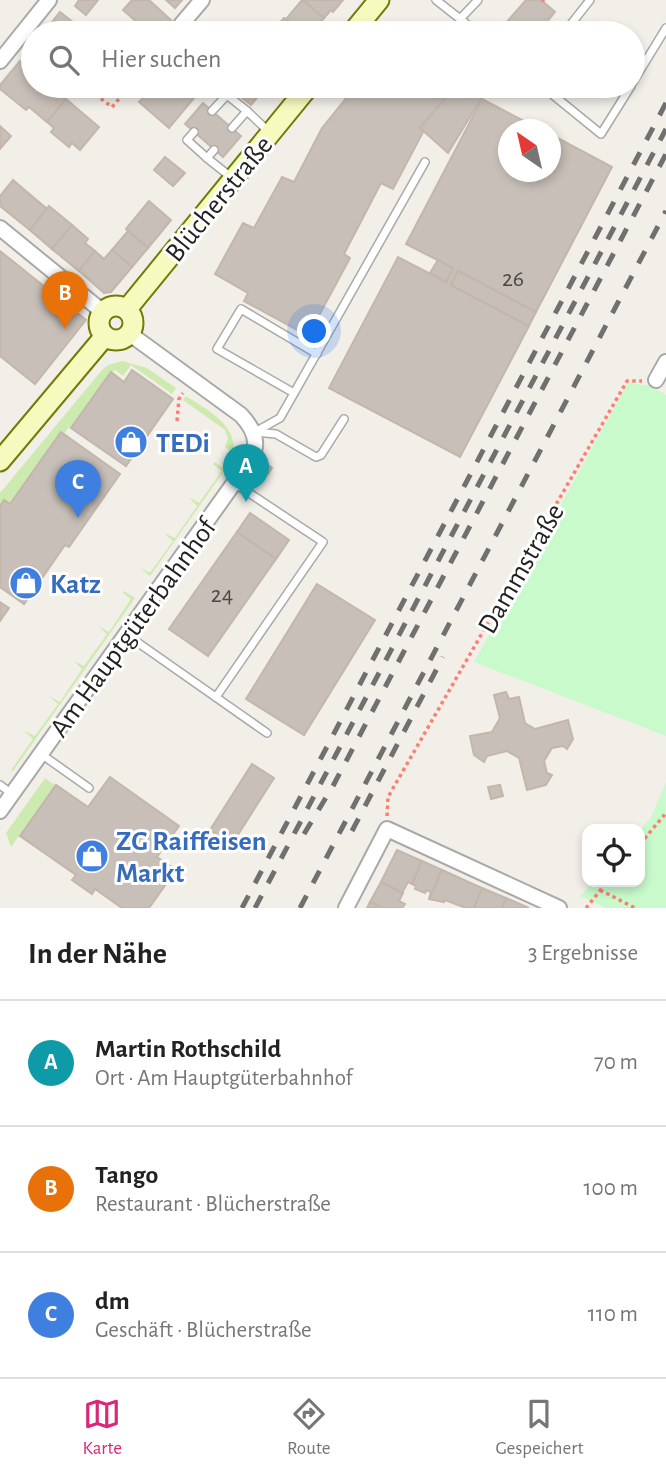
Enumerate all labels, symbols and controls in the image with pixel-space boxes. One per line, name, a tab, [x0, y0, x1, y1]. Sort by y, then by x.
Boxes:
search box	[21, 21, 645, 98]
icon: search	[45, 41, 83, 79]
text: Hier suchen	[101, 46, 222, 72]
north arrow	[498, 119, 561, 182]
street label: Blücherstraße	[161, 131, 279, 267]
house number: 26	[502, 267, 524, 291]
pin: B	[42, 271, 88, 329]
your location	[297, 314, 331, 348]
shop icon: TEDi	[112, 423, 150, 461]
place label: TEDi	[156, 430, 210, 458]
pin: A	[223, 444, 269, 502]
pin: C	[55, 460, 101, 518]
street label: Dammstraße	[473, 499, 570, 639]
street label: Am Hauptgüterbahnhof	[45, 513, 223, 742]
shop icon: Katz	[7, 564, 45, 602]
place label: Katz	[50, 571, 101, 599]
house number: 24	[211, 583, 233, 607]
map controls	[582, 824, 645, 887]
button: locate	[582, 824, 645, 887]
place label: ZG Raiffeisen Markt	[116, 828, 267, 888]
shop icon: ZG Raiffeisen Markt	[73, 837, 111, 875]
text: In der Nähe	[28, 939, 167, 969]
text: 3 Ergebnisse	[528, 942, 638, 965]
text: Martin Rothschild	[95, 1036, 281, 1062]
text: A	[44, 1051, 58, 1074]
text: 70 m	[594, 1051, 638, 1074]
text: Ort · Am Hauptgüterbahnhof	[95, 1067, 353, 1090]
text: Tango	[95, 1162, 158, 1188]
text: B	[44, 1177, 58, 1200]
text: 100 m	[584, 1177, 638, 1200]
text: Restaurant · Blücherstraße	[95, 1193, 331, 1216]
text: dm	[95, 1288, 130, 1314]
text: C	[45, 1303, 57, 1326]
text: 110 m	[588, 1303, 638, 1326]
text: Geschäft · Blücherstraße	[95, 1319, 312, 1342]
tab: Karte	[83, 1395, 122, 1460]
tab: Route	[287, 1395, 330, 1460]
tab: Gespeichert	[495, 1395, 583, 1460]

